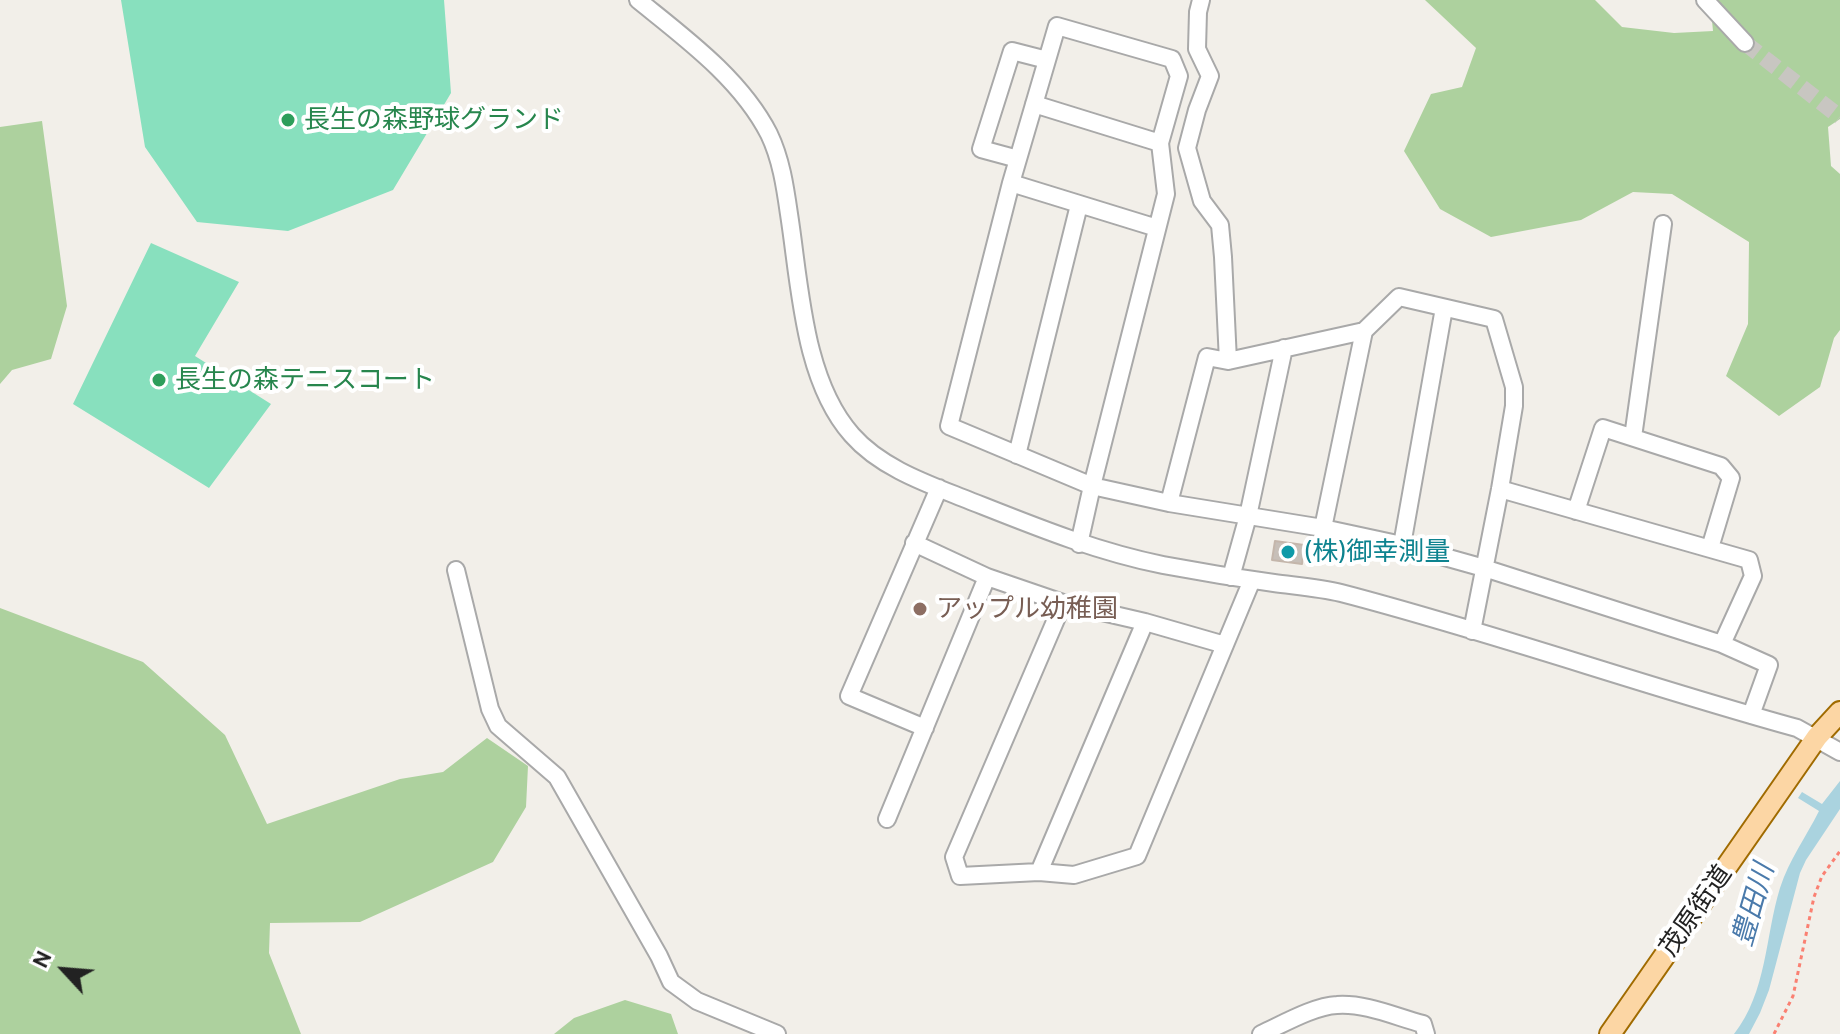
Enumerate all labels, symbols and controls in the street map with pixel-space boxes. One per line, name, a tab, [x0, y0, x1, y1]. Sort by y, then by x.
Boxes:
place label: 長生の森野球グランド	[304, 104, 564, 136]
marker: 長生の森野球グランド	[279, 111, 297, 129]
place label: 長生の森テニスコート	[175, 364, 435, 396]
marker: 長生の森テニスコート	[150, 371, 168, 389]
place label: (株)御幸測量	[1304, 536, 1450, 568]
marker: (株)御幸測量	[1279, 543, 1297, 561]
place label: アップル幼稚園	[936, 593, 1118, 625]
marker: アップル幼稚園	[911, 600, 929, 618]
street label: 茂原街道	[1653, 859, 1739, 963]
water label: 豊田川	[1726, 860, 1782, 950]
north arrow	[24, 930, 104, 1010]
text: N	[26, 946, 58, 972]

